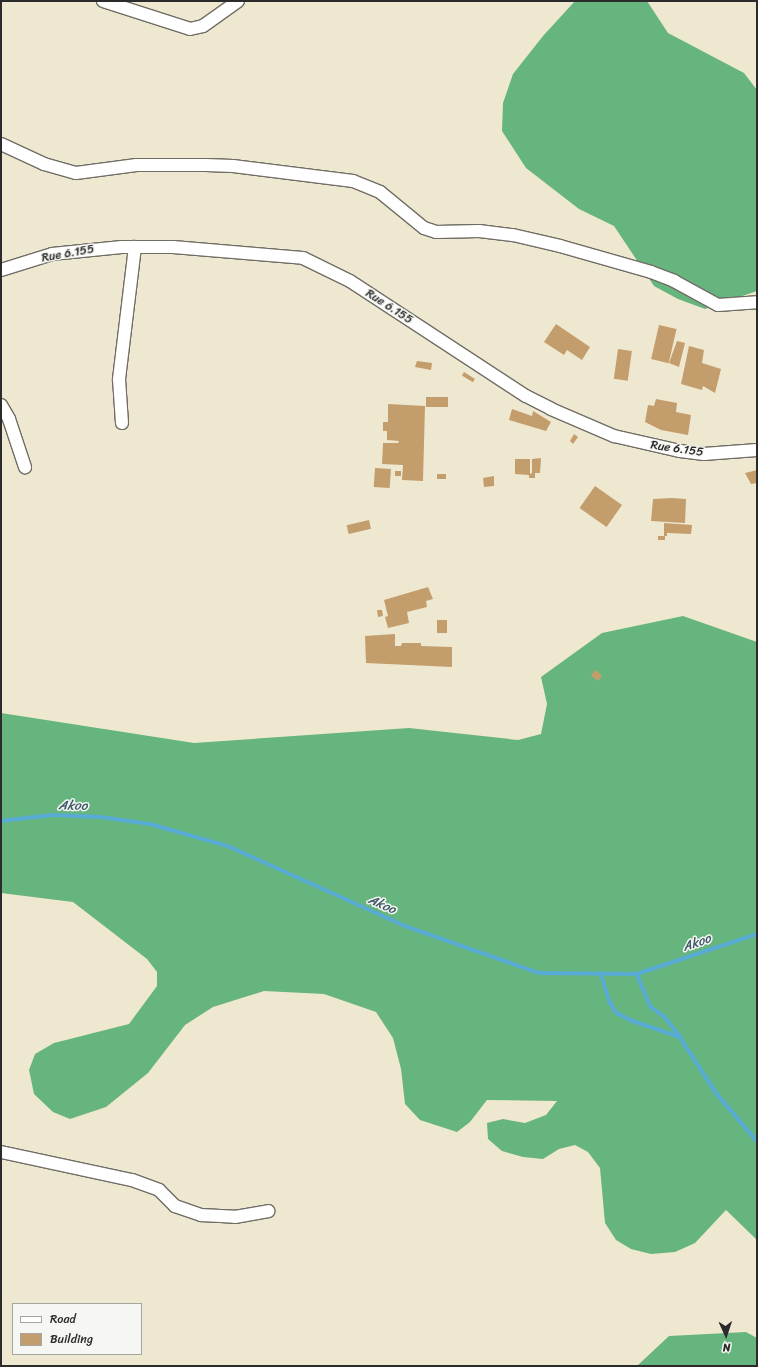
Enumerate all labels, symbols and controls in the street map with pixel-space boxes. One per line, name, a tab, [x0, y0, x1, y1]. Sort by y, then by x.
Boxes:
street label: Rue 6.155	[41, 242, 95, 266]
street label: Rue 6.155	[363, 286, 415, 328]
street label: Rue 6.155	[650, 438, 704, 460]
water label: Akoo	[59, 798, 87, 814]
water label: Akoo	[366, 892, 398, 918]
water label: Akoo	[681, 931, 713, 955]
legend	[12, 1303, 142, 1355]
text: Road	[50, 1308, 76, 1330]
north arrow	[706, 1315, 746, 1355]
text: Building	[50, 1328, 93, 1350]
text: N	[722, 1338, 731, 1357]

